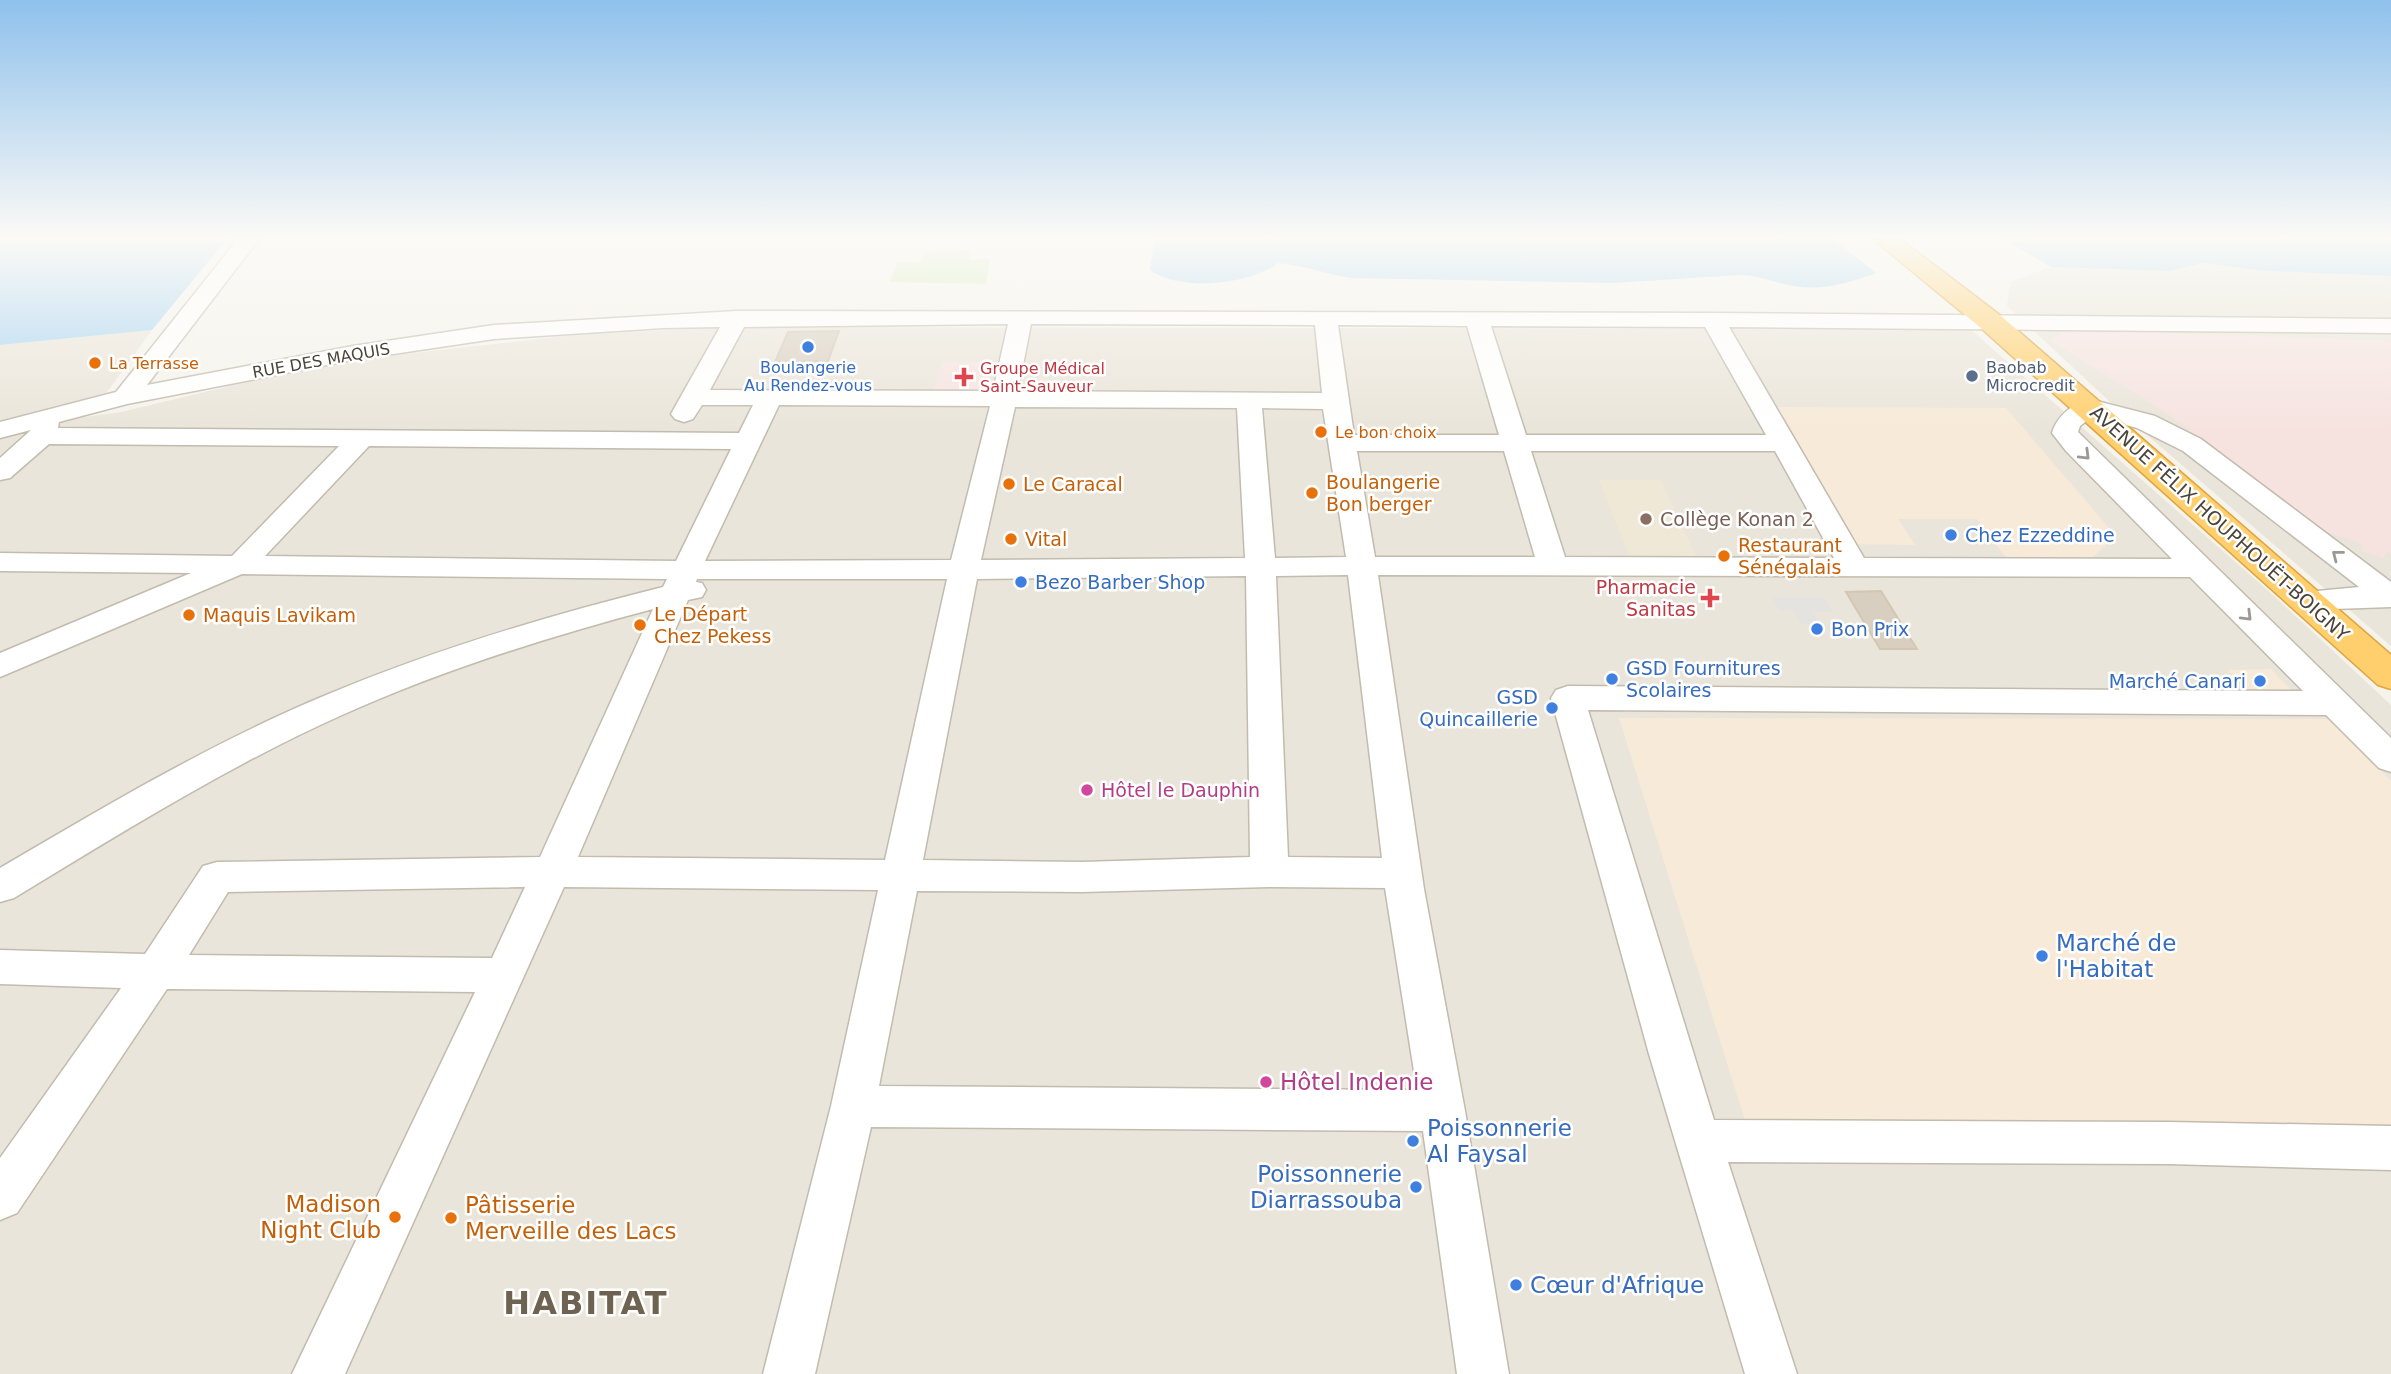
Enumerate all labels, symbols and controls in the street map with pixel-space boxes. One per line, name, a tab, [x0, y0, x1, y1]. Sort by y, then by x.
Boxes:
street label: RUE DES MAQUIS	[251, 339, 391, 382]
marker: Boulangerie Au Rendez-vous	[800, 339, 816, 355]
place label: La Terrasse	[109, 354, 199, 373]
marker: La Terrasse	[87, 355, 103, 371]
place label: Boulangerie Au Rendez-vous	[744, 358, 872, 395]
place label: Baobab Microcredit	[1986, 358, 2075, 395]
place label: Groupe Médical Saint-Sauveur	[980, 359, 1105, 396]
marker: Groupe Médical Saint-Sauveur	[954, 367, 974, 387]
marker: Baobab Microcredit	[1964, 368, 1980, 384]
street label: AVENUE FÉLIX HOUPHOUËT-BOIGNY	[2086, 401, 2354, 645]
place label: Le bon choix	[1335, 423, 1436, 442]
marker: Le bon choix	[1313, 424, 1329, 440]
one-way arrow	[2077, 447, 2090, 460]
place label: Boulangerie Bon berger	[1326, 471, 1440, 515]
place label: Le Caracal	[1023, 473, 1123, 495]
marker: Le Caracal	[1001, 476, 1017, 492]
marker: Boulangerie Bon berger	[1304, 485, 1320, 501]
place label: Collège Konan 2	[1660, 508, 1814, 530]
marker: Collège Konan 2	[1638, 511, 1654, 527]
place label: Chez Ezzeddine	[1965, 524, 2115, 546]
marker: Chez Ezzeddine	[1943, 527, 1959, 543]
place label: Vital	[1025, 528, 1067, 550]
marker: Vital	[1003, 531, 1019, 547]
place label: Restaurant Sénégalais	[1738, 534, 1842, 578]
marker: Restaurant Sénégalais	[1716, 548, 1732, 564]
one-way arrow	[2333, 550, 2345, 563]
place label: Bezo Barber Shop	[1035, 571, 1205, 593]
marker: Bezo Barber Shop	[1013, 574, 1029, 590]
place label: Pharmacie Sanitas	[1596, 576, 1696, 620]
marker: Pharmacie Sanitas	[1702, 590, 1718, 606]
place label: Le Départ Chez Pekess	[654, 603, 771, 647]
place label: Maquis Lavikam	[203, 604, 356, 626]
marker: Maquis Lavikam	[181, 607, 197, 623]
one-way arrow	[2239, 607, 2252, 620]
marker: Le Départ Chez Pekess	[632, 617, 648, 633]
place label: Bon Prix	[1831, 618, 1909, 640]
marker: Bon Prix	[1809, 621, 1825, 637]
place label: GSD Fournitures Scolaires	[1626, 657, 1781, 701]
place label: Marché Canari	[2109, 670, 2246, 692]
marker: GSD Fournitures Scolaires	[1604, 671, 1620, 687]
marker: Marché Canari	[2252, 673, 2268, 689]
place label: GSD Quincaillerie	[1419, 686, 1538, 730]
marker: GSD Quincaillerie	[1544, 700, 1560, 716]
place label: Hôtel le Dauphin	[1101, 779, 1260, 801]
marker: Hôtel le Dauphin	[1079, 782, 1095, 798]
place label: Marché de l'Habitat	[2056, 930, 2176, 982]
marker: Marché de l'Habitat	[2034, 948, 2050, 964]
place label: Hôtel Indenie	[1280, 1069, 1433, 1095]
marker: Hôtel Indenie	[1258, 1074, 1274, 1090]
place label: Poissonnerie Al Faysal	[1427, 1115, 1572, 1167]
marker: Poissonnerie Al Faysal	[1405, 1133, 1421, 1149]
place label: Poissonnerie Diarrassouba	[1250, 1161, 1402, 1213]
marker: Poissonnerie Diarrassouba	[1408, 1179, 1424, 1195]
place label: Madison Night Club	[260, 1191, 381, 1243]
place label: Pâtisserie Merveille des Lacs	[465, 1192, 676, 1244]
marker: Madison Night Club	[387, 1209, 403, 1225]
marker: Pâtisserie Merveille des Lacs	[443, 1210, 459, 1226]
place label: Cœur d'Afrique	[1530, 1272, 1704, 1298]
marker: Cœur d'Afrique	[1508, 1277, 1524, 1293]
district label: HABITAT	[503, 1284, 669, 1322]

